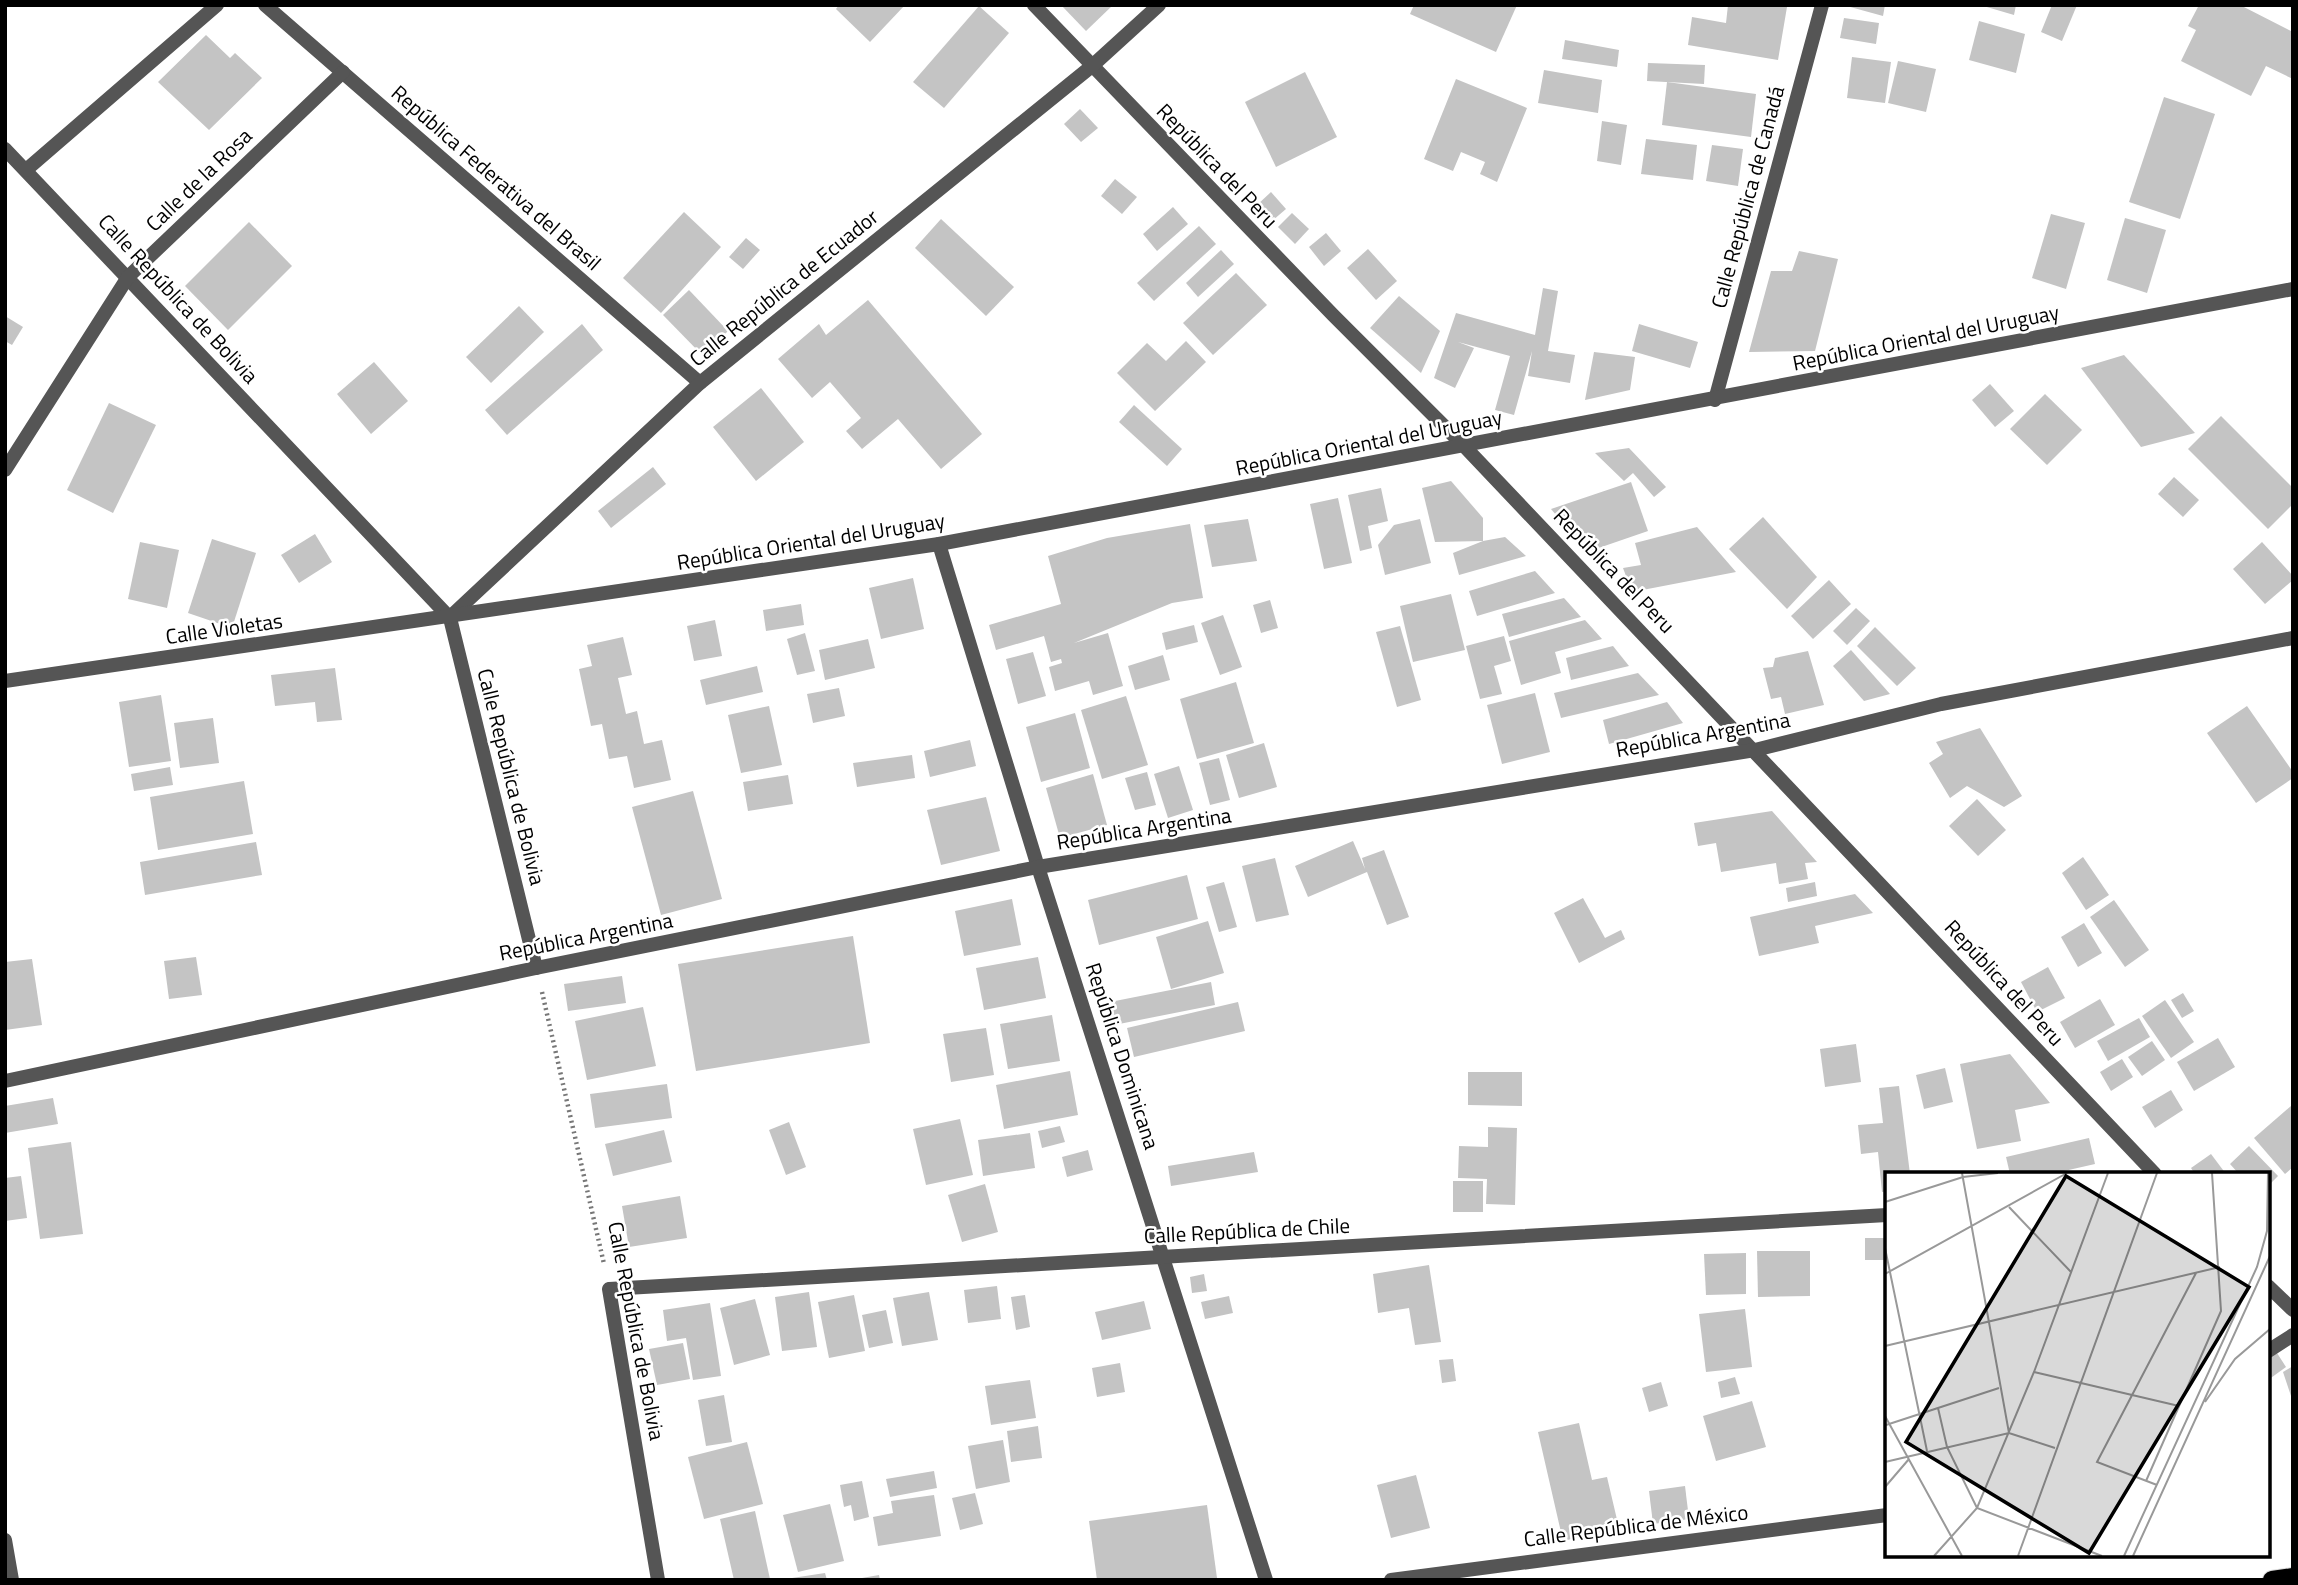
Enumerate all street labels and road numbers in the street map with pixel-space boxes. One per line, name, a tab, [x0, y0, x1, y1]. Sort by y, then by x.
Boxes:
street label: República Federativa del Brasil	[385, 77, 609, 278]
street label: Calle República de Canadá	[1702, 82, 1792, 311]
street label: República del Peru	[1150, 96, 1286, 235]
street label: Calle de la Rosa	[138, 120, 259, 238]
street label: Calle República de Ecuador	[682, 201, 885, 374]
street label: Calle República de Bolivia	[91, 206, 267, 391]
street label: República Oriental del Uruguay	[1790, 295, 2062, 379]
street label: República Oriental del Uruguay	[1233, 400, 1505, 484]
street label: República del Peru	[1547, 501, 1683, 640]
street label: República Oriental del Uruguay	[675, 504, 947, 578]
street label: Calle Violetas	[163, 604, 284, 652]
street label: Calle República de Bolivia	[470, 665, 554, 889]
street label: República Argentina	[1613, 703, 1793, 765]
street label: República Argentina	[1054, 798, 1234, 858]
street label: República Argentina	[496, 903, 676, 969]
street label: República del Peru	[1937, 912, 2072, 1053]
street label: República Dominicana	[1078, 958, 1168, 1154]
street label: Calle República de Chile	[1143, 1209, 1351, 1251]
street label: Calle República de Bolivia	[600, 1219, 674, 1443]
street label: Calle República de México	[1522, 1495, 1750, 1555]

